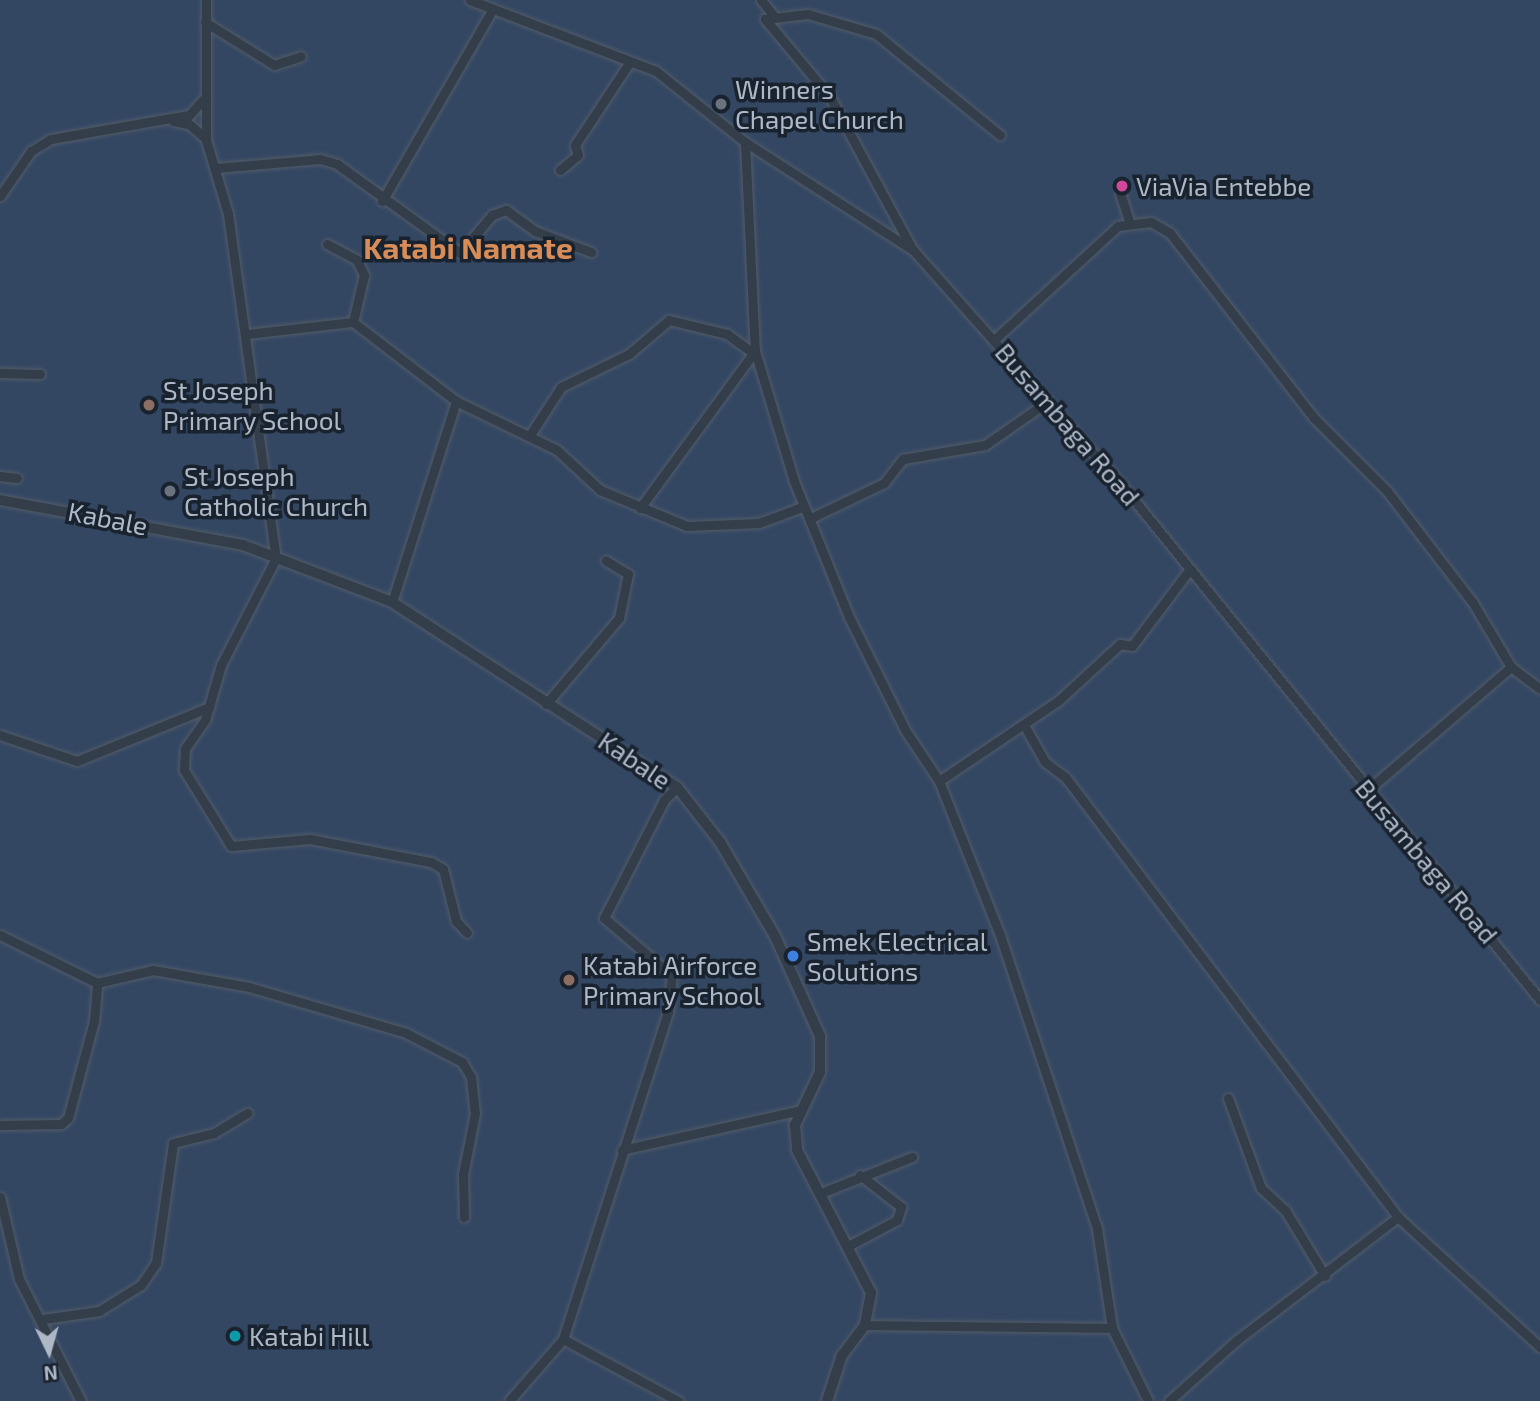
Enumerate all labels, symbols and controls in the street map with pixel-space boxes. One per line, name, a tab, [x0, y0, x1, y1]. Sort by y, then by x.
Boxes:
place label: Winners Chapel Church	[735, 73, 904, 134]
marker: Winners Chapel Church	[713, 96, 729, 112]
place label: ViaVia Entebbe	[1136, 170, 1311, 202]
marker: ViaVia Entebbe	[1114, 178, 1130, 194]
district label: Katabi Namate	[363, 229, 573, 265]
street label: Busambaga Road	[989, 337, 1147, 511]
place label: St Joseph Primary School	[163, 374, 342, 436]
marker: St Joseph Primary School	[141, 397, 157, 413]
place label: St Joseph Catholic Church	[184, 460, 368, 522]
marker: St Joseph Catholic Church	[162, 483, 178, 499]
street label: Kabale	[66, 495, 150, 541]
street label: Kabale	[593, 725, 677, 795]
street label: Busambaga Road	[1349, 773, 1505, 949]
place label: Smek Electrical Solutions	[807, 925, 988, 986]
marker: Smek Electrical Solutions	[785, 948, 801, 964]
place label: Katabi Airforce Primary School	[583, 949, 762, 1010]
marker: Katabi Airforce Primary School	[561, 972, 577, 988]
north arrow	[14, 1317, 84, 1387]
place label: Katabi Hill	[249, 1320, 369, 1352]
marker: Katabi Hill	[227, 1328, 243, 1344]
text: N	[43, 1361, 59, 1385]

